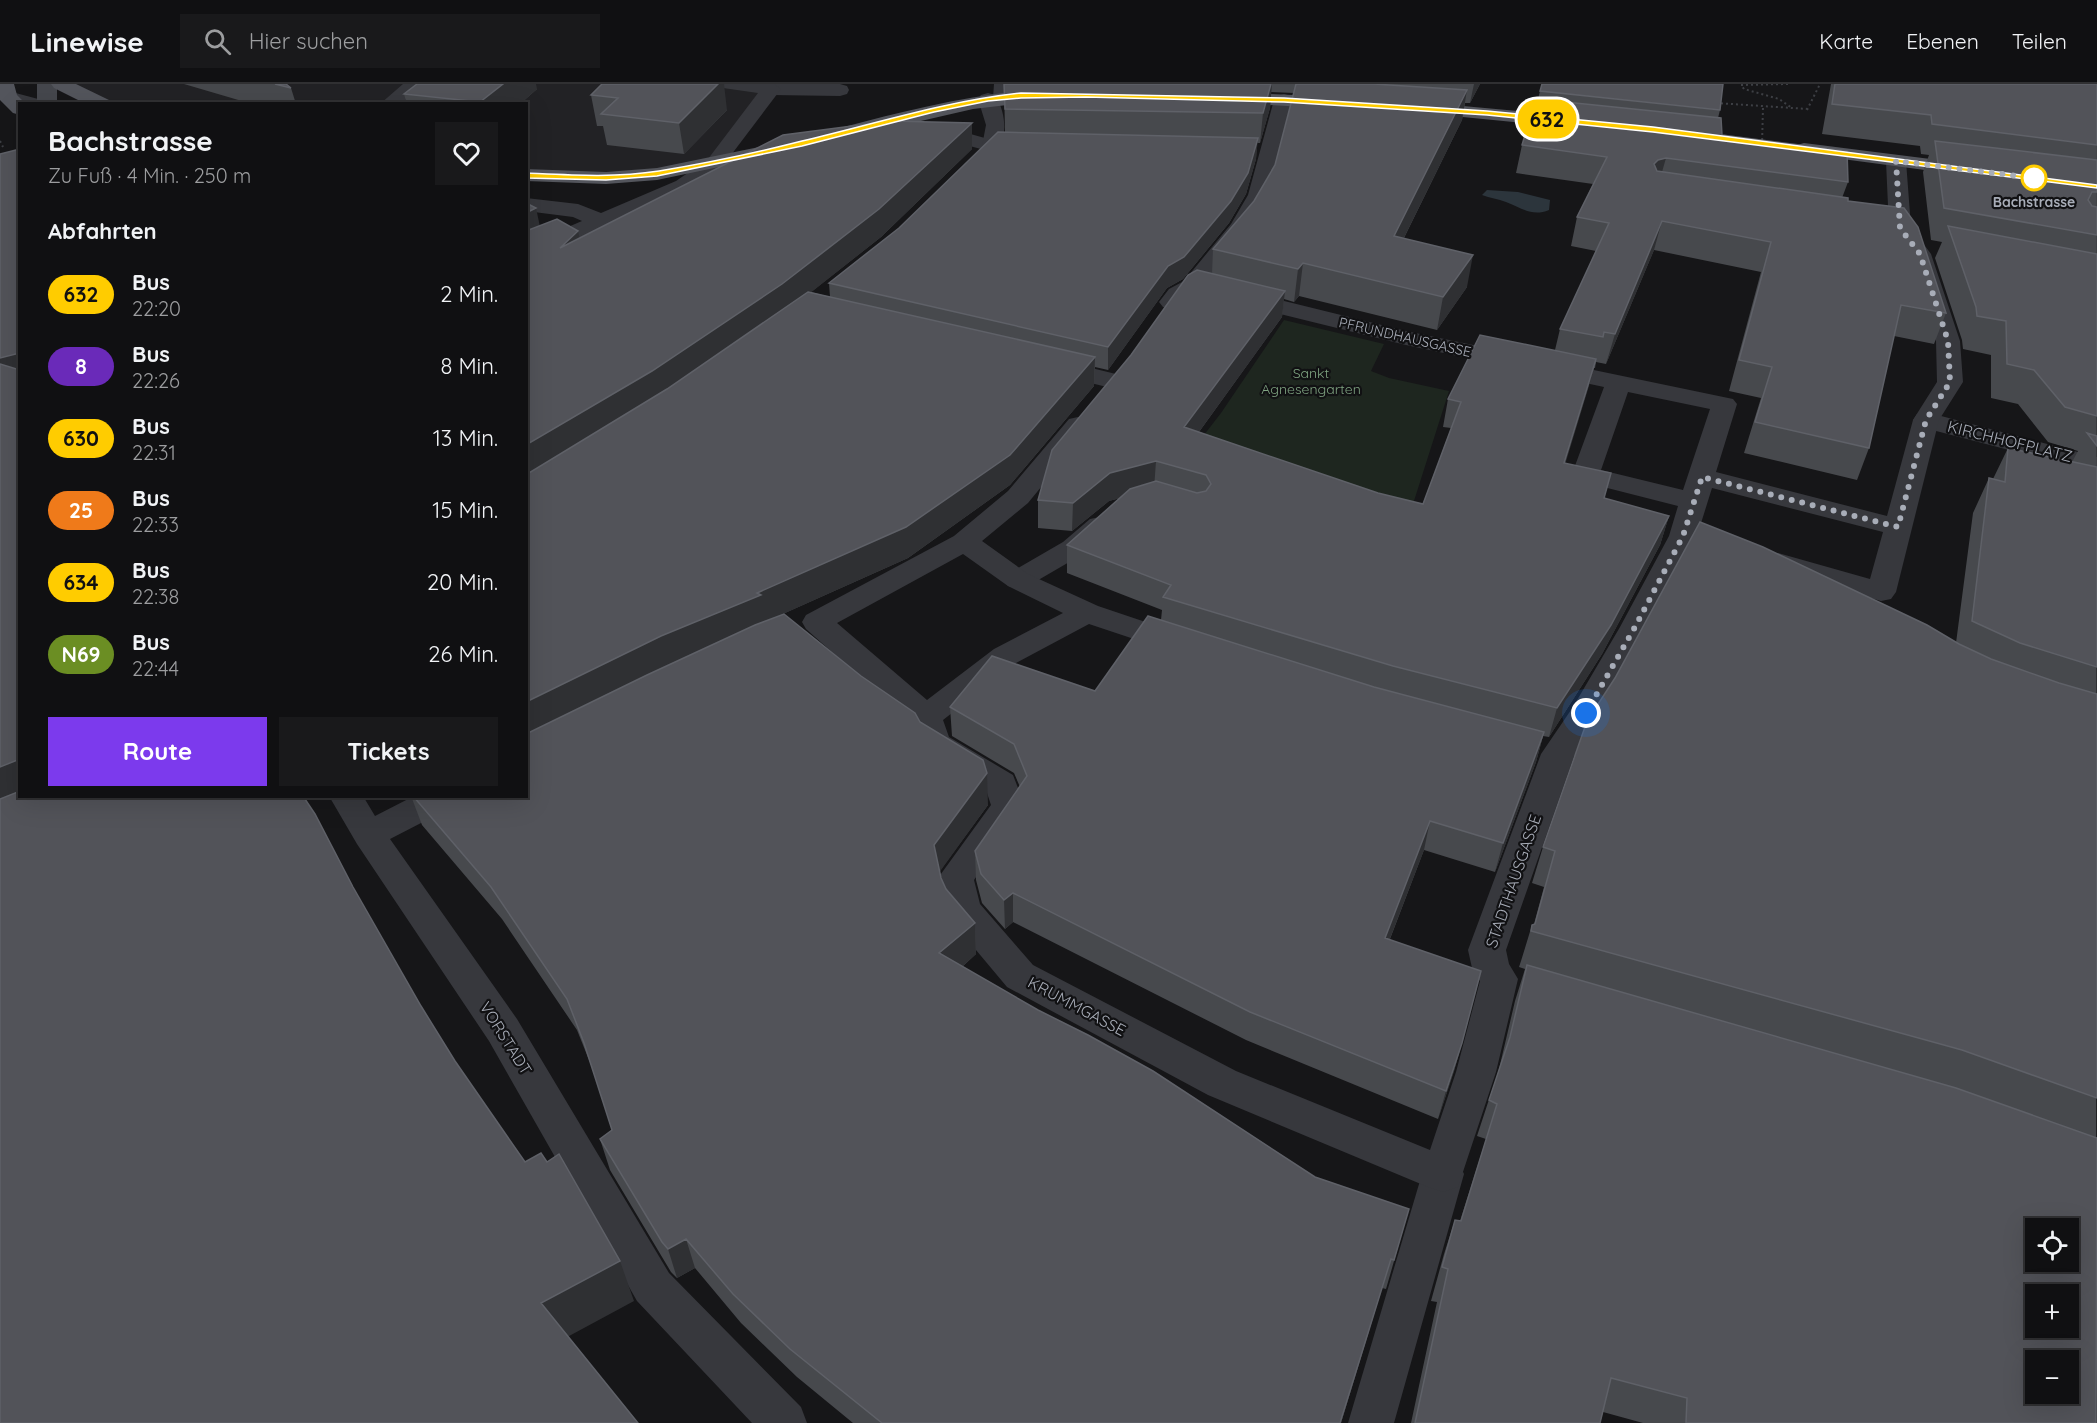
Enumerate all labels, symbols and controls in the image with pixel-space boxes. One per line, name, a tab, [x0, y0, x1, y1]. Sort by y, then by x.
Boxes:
search box	[180, 14, 600, 68]
text: Linewise	[30, 24, 144, 59]
icon: search	[201, 25, 234, 58]
text: Hier suchen	[249, 27, 368, 55]
text: Karte	[1819, 28, 1873, 54]
text: Ebenen	[1906, 28, 1979, 54]
text: Teilen	[2012, 28, 2067, 54]
line badge: 632	[1512, 99, 1582, 138]
text: 632	[1530, 106, 1564, 132]
button: heart	[435, 122, 498, 185]
text: Bachstrasse	[48, 123, 213, 158]
text: Zu Fuß · 4 Min. · 250 m	[48, 163, 251, 188]
marker: Bachstrasse	[2021, 165, 2047, 191]
place label: Bachstrasse	[1993, 193, 2075, 211]
text: Abfahrten	[48, 217, 157, 245]
text: Bus	[132, 268, 170, 296]
text: 2 Min.	[440, 280, 498, 308]
text: 632	[64, 281, 98, 307]
text: 22:20	[132, 296, 181, 321]
street label: PFRUNDHAUSGASSE	[1337, 313, 1473, 361]
text: Bus	[132, 340, 170, 368]
text: 8 Min.	[441, 352, 498, 380]
text: 8	[75, 353, 87, 379]
park label: Sankt Agnesengarten	[1261, 364, 1361, 398]
text: 22:26	[132, 368, 180, 393]
text: Bus	[132, 412, 170, 440]
street label: KIRCHHOFPLATZ	[1946, 416, 2074, 466]
text: 13 Min.	[433, 424, 498, 452]
text: 630	[63, 425, 99, 451]
text: 22:31	[132, 440, 176, 465]
text: Bus	[132, 484, 170, 512]
text: 15 Min.	[432, 496, 498, 524]
text: 25	[69, 497, 93, 523]
text: 22:33	[132, 512, 179, 537]
text: Bus	[132, 556, 170, 584]
text: 20 Min.	[427, 568, 498, 596]
text: 634	[63, 569, 99, 595]
text: 22:38	[132, 584, 179, 609]
text: Bus	[132, 628, 170, 656]
text: 26 Min.	[428, 640, 498, 668]
text: N69	[62, 641, 100, 667]
text: 22:44	[132, 656, 179, 681]
your location	[1571, 698, 1601, 728]
button: Route	[48, 717, 267, 786]
button: Tickets	[279, 717, 498, 786]
street label: STADTHAUSGASSE	[1481, 812, 1545, 950]
street label: KRUMMGASSE	[1025, 972, 1129, 1040]
street label: VORSTADT	[476, 998, 537, 1079]
map controls	[2025, 1218, 2079, 1404]
button: locate	[2025, 1218, 2079, 1272]
button: +	[2025, 1284, 2079, 1338]
button: −	[2025, 1350, 2079, 1404]

